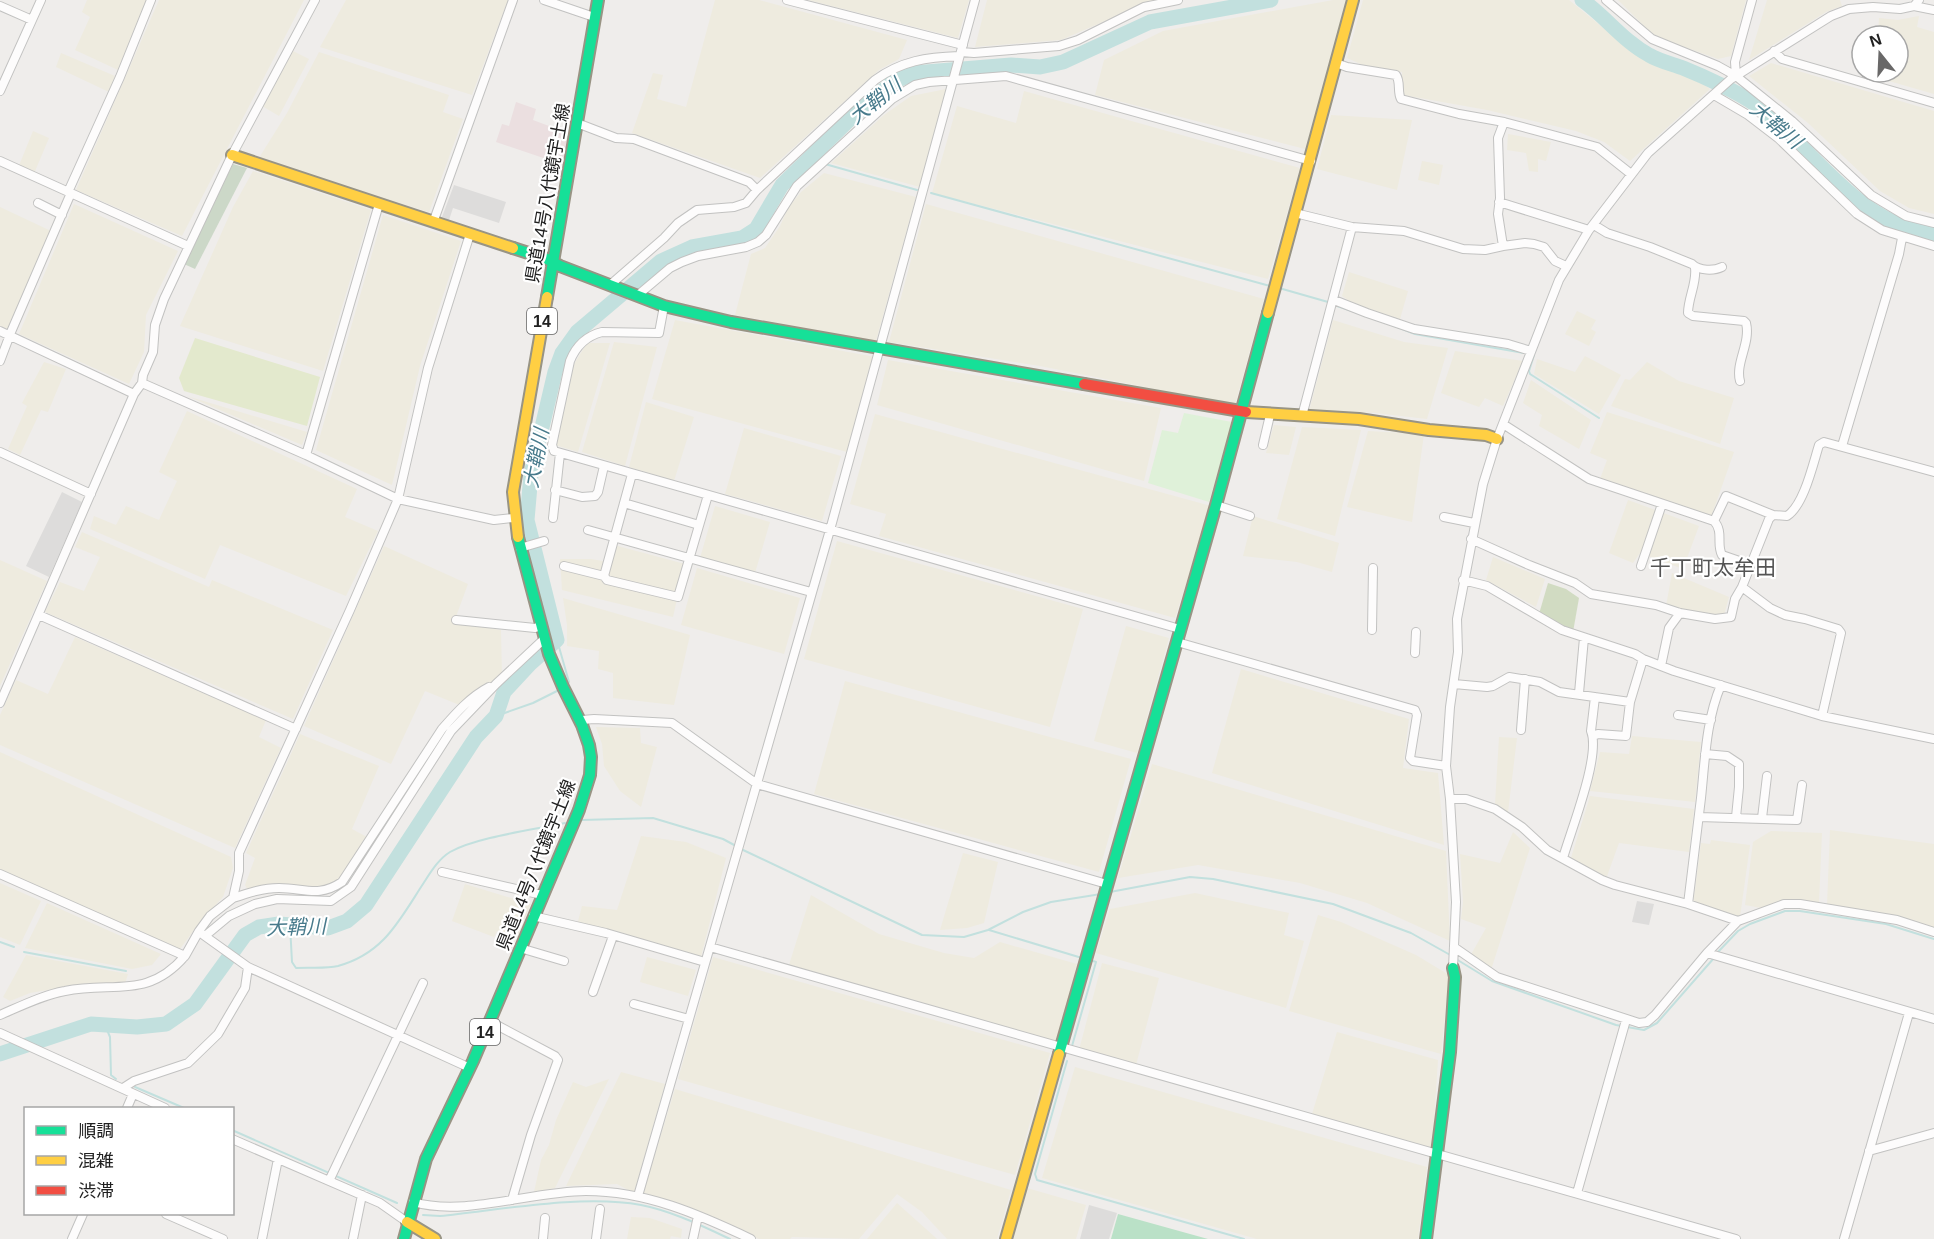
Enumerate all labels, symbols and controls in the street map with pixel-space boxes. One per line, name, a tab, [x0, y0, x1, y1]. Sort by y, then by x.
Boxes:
north arrow	[1850, 24, 1910, 84]
text: N	[1867, 30, 1884, 50]
water label: 大鞘川	[845, 73, 907, 128]
water label: 大鞘川	[1746, 97, 1808, 154]
street label: 県道14号八代鏡宇土線	[522, 102, 574, 284]
road number: 14	[527, 308, 557, 334]
water label: 大鞘川	[519, 424, 553, 490]
district label: 千丁町太牟田	[1650, 556, 1776, 579]
street label: 県道14号八代鏡宇土線	[493, 777, 579, 953]
water label: 大鞘川	[266, 915, 328, 939]
road number: 14	[470, 1019, 500, 1045]
legend	[24, 1107, 234, 1215]
text: 順調	[78, 1121, 114, 1141]
text: 混雑	[78, 1151, 114, 1171]
text: 渋滞	[78, 1181, 114, 1201]

